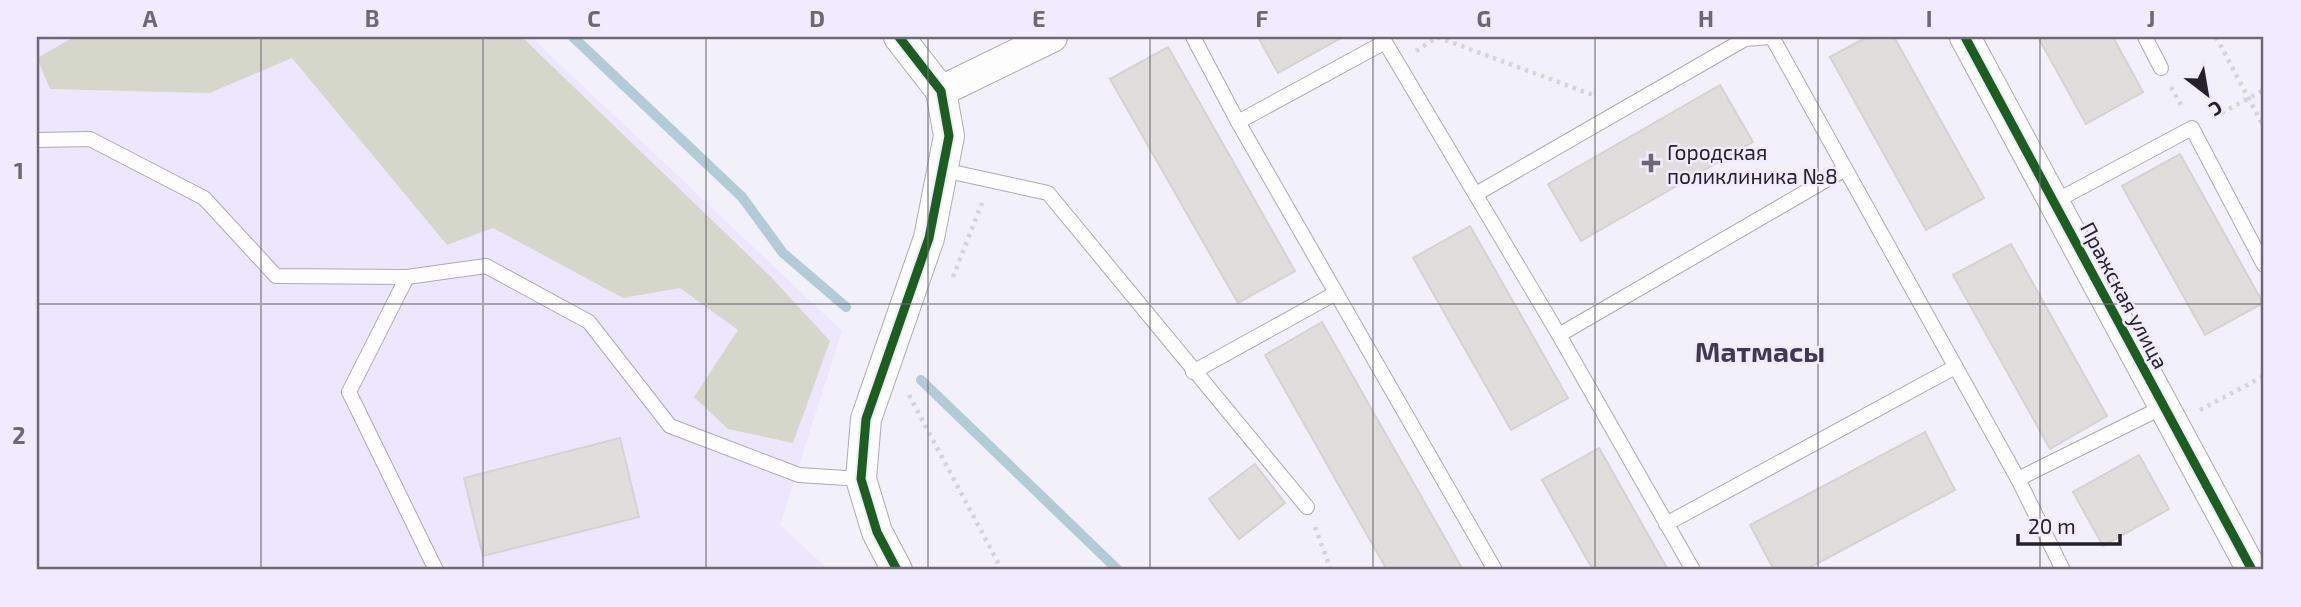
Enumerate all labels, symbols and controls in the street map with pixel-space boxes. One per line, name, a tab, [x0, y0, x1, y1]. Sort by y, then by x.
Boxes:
text: A	[142, 4, 158, 32]
text: B	[365, 4, 379, 32]
text: C	[587, 4, 601, 32]
text: D	[809, 4, 825, 32]
text: E	[1032, 4, 1046, 32]
text: F	[1256, 4, 1269, 32]
text: G	[1477, 4, 1491, 32]
text: H	[1698, 4, 1714, 32]
text: I	[1926, 4, 1932, 32]
text: J	[2147, 4, 2155, 32]
north arrow	[2172, 60, 2242, 130]
text: С	[2205, 96, 2227, 122]
place label: Городская поликлиника №8	[1667, 139, 1838, 188]
marker: Городская поликлиника №8	[1641, 153, 1661, 173]
text: 1	[14, 156, 24, 184]
street label: Пражская улица	[2075, 217, 2174, 373]
district label: Матмасы	[1695, 334, 1825, 368]
text: 2	[12, 421, 26, 449]
scale bar	[2018, 502, 2119, 546]
text: 20 m	[2028, 513, 2076, 538]

